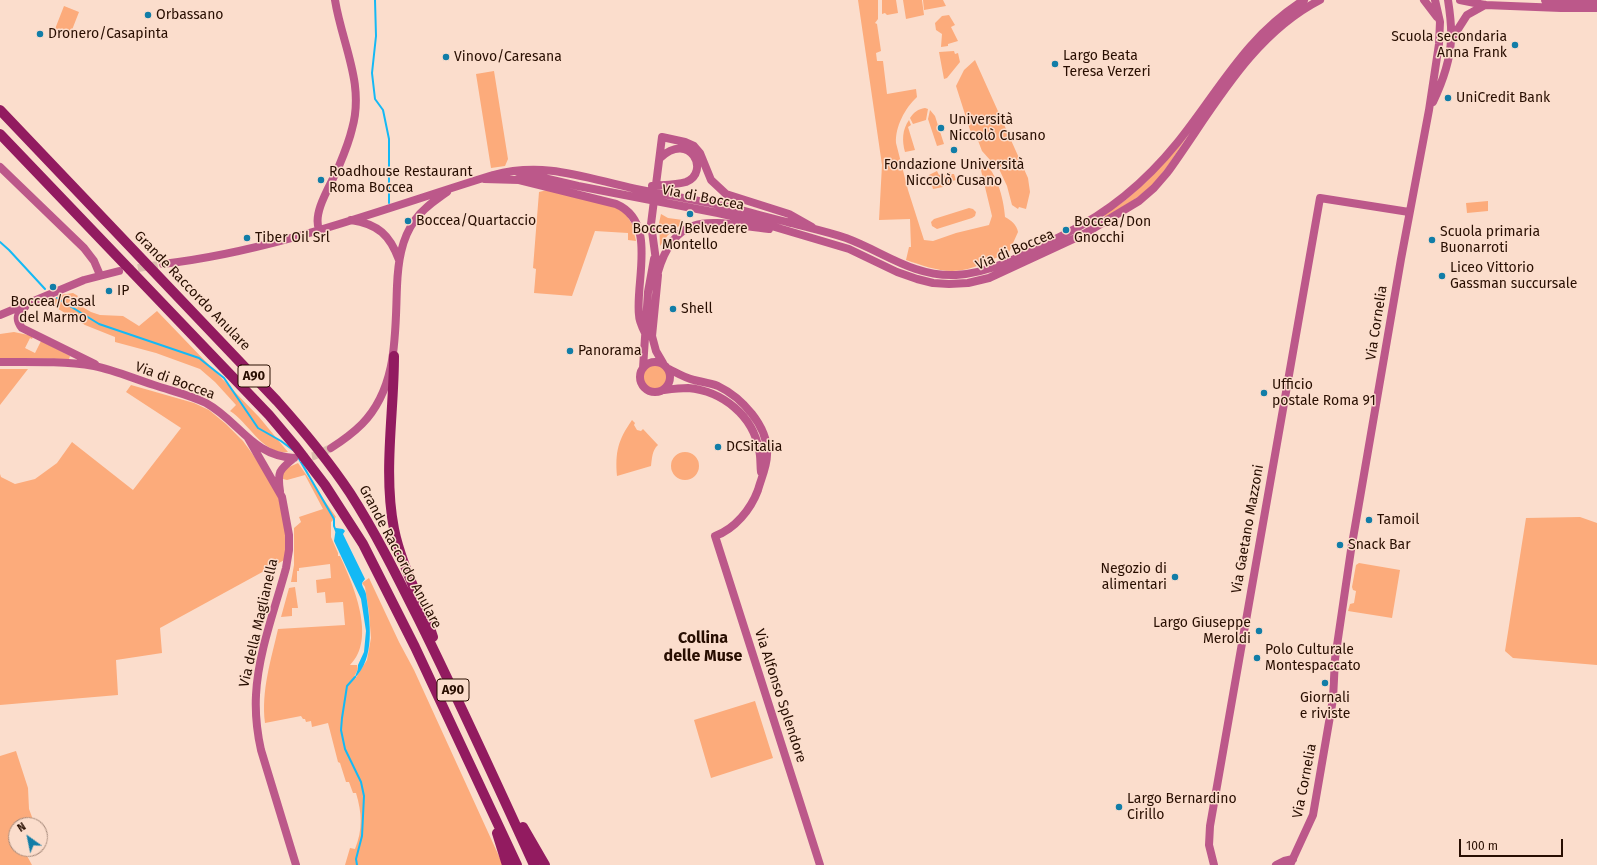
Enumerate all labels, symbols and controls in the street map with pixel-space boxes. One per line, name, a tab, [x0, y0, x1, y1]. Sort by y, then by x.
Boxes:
place label: Orbassano	[156, 7, 224, 23]
marker: Orbassano	[143, 10, 153, 20]
place label: Dronero/Casapinta	[48, 26, 168, 42]
marker: Dronero/Casapinta	[35, 29, 45, 39]
place label: Scuola secondaria Anna Frank	[1391, 29, 1507, 62]
marker: Scuola secondaria Anna Frank	[1510, 40, 1520, 50]
place label: Largo Beata Teresa Verzeri	[1063, 48, 1151, 80]
place label: Vinovo/Caresana	[454, 49, 562, 65]
marker: Vinovo/Caresana	[441, 52, 451, 62]
marker: Largo Beata Teresa Verzeri	[1050, 59, 1060, 69]
place label: UniCredit Bank	[1456, 90, 1550, 106]
marker: UniCredit Bank	[1443, 93, 1453, 103]
place label: Università Niccolò Cusano	[949, 112, 1046, 144]
marker: Università Niccolò Cusano	[936, 123, 946, 133]
marker: Fondazione Università Niccolò Cusano	[949, 145, 959, 155]
place label: Fondazione Università Niccolò Cusano	[884, 157, 1024, 190]
place label: Roadhouse Restaurant Roma Boccea	[329, 164, 473, 196]
marker: Roadhouse Restaurant Roma Boccea	[316, 175, 326, 185]
street label: Via di Boccea	[660, 182, 746, 214]
marker: Boccea/Belvedere Montello	[685, 209, 695, 219]
place label: Boccea/Quartaccio	[416, 213, 536, 229]
place label: Boccea/Don Gnocchi	[1074, 214, 1151, 246]
marker: Boccea/Quartaccio	[403, 216, 413, 226]
place label: Boccea/Belvedere Montello	[632, 221, 748, 254]
place label: Scuola primaria Buonarroti	[1440, 224, 1540, 256]
marker: Boccea/Don Gnocchi	[1061, 225, 1071, 235]
street label: Via di Boccea	[973, 226, 1057, 274]
street label: Grande Raccordo Anulare	[130, 228, 254, 354]
place label: Tiber Oil Srl	[255, 230, 330, 246]
marker: Tiber Oil Srl	[242, 233, 252, 243]
marker: Scuola primaria Buonarroti	[1427, 235, 1437, 245]
place label: Liceo Vittorio Gassman succursale	[1450, 260, 1577, 292]
marker: Liceo Vittorio Gassman succursale	[1437, 271, 1447, 281]
marker: Boccea/Casal del Marmo	[48, 282, 58, 292]
place label: IP	[117, 283, 129, 299]
street label: Via Cornelia	[1363, 284, 1391, 362]
marker: IP	[104, 286, 114, 296]
place label: Boccea/Casal del Marmo	[11, 294, 95, 326]
place label: Shell	[681, 301, 713, 317]
marker: Shell	[668, 304, 678, 314]
place label: Panorama	[578, 343, 642, 359]
marker: Panorama	[565, 346, 575, 356]
street label: Via di Boccea	[133, 359, 217, 403]
road number: A90	[238, 365, 270, 387]
place label: Ufficio postale Roma 91	[1272, 377, 1376, 410]
marker: Ufficio postale Roma 91	[1259, 388, 1269, 398]
place label: DCSitalia	[726, 439, 782, 455]
marker: DCSitalia	[713, 442, 723, 452]
street label: Via Gaetano Mazzoni	[1228, 463, 1268, 595]
street label: Grande Raccordo Anulare	[355, 482, 445, 632]
place label: Tamoil	[1377, 512, 1419, 528]
marker: Tamoil	[1364, 515, 1374, 525]
place label: Snack Bar	[1348, 537, 1411, 553]
marker: Snack Bar	[1335, 540, 1345, 550]
street label: Via della Maglianella	[236, 557, 282, 689]
place label: Negozio di alimentari	[1100, 561, 1167, 594]
marker: Negozio di alimentari	[1170, 572, 1180, 582]
place label: Largo Giuseppe Meroldi	[1153, 615, 1251, 648]
marker: Largo Giuseppe Meroldi	[1254, 626, 1264, 636]
street label: Via Alfonso Splendore	[750, 627, 810, 765]
district label: Collina delle Muse	[664, 629, 742, 667]
place label: Polo Culturale Montespaccato	[1265, 642, 1361, 674]
marker: Polo Culturale Montespaccato	[1252, 653, 1262, 663]
marker: Giornali e riviste	[1320, 678, 1330, 688]
road number: A90	[437, 679, 469, 701]
place label: Giornali e riviste	[1300, 690, 1350, 722]
street label: Via Cornelia	[1290, 742, 1320, 820]
place label: Largo Bernardino Cirillo	[1127, 791, 1237, 824]
marker: Largo Bernardino Cirillo	[1114, 802, 1124, 812]
north arrow	[8, 817, 48, 857]
text: N	[15, 820, 28, 835]
scale bar	[1461, 831, 1565, 857]
text: 100 m	[1466, 839, 1498, 853]

